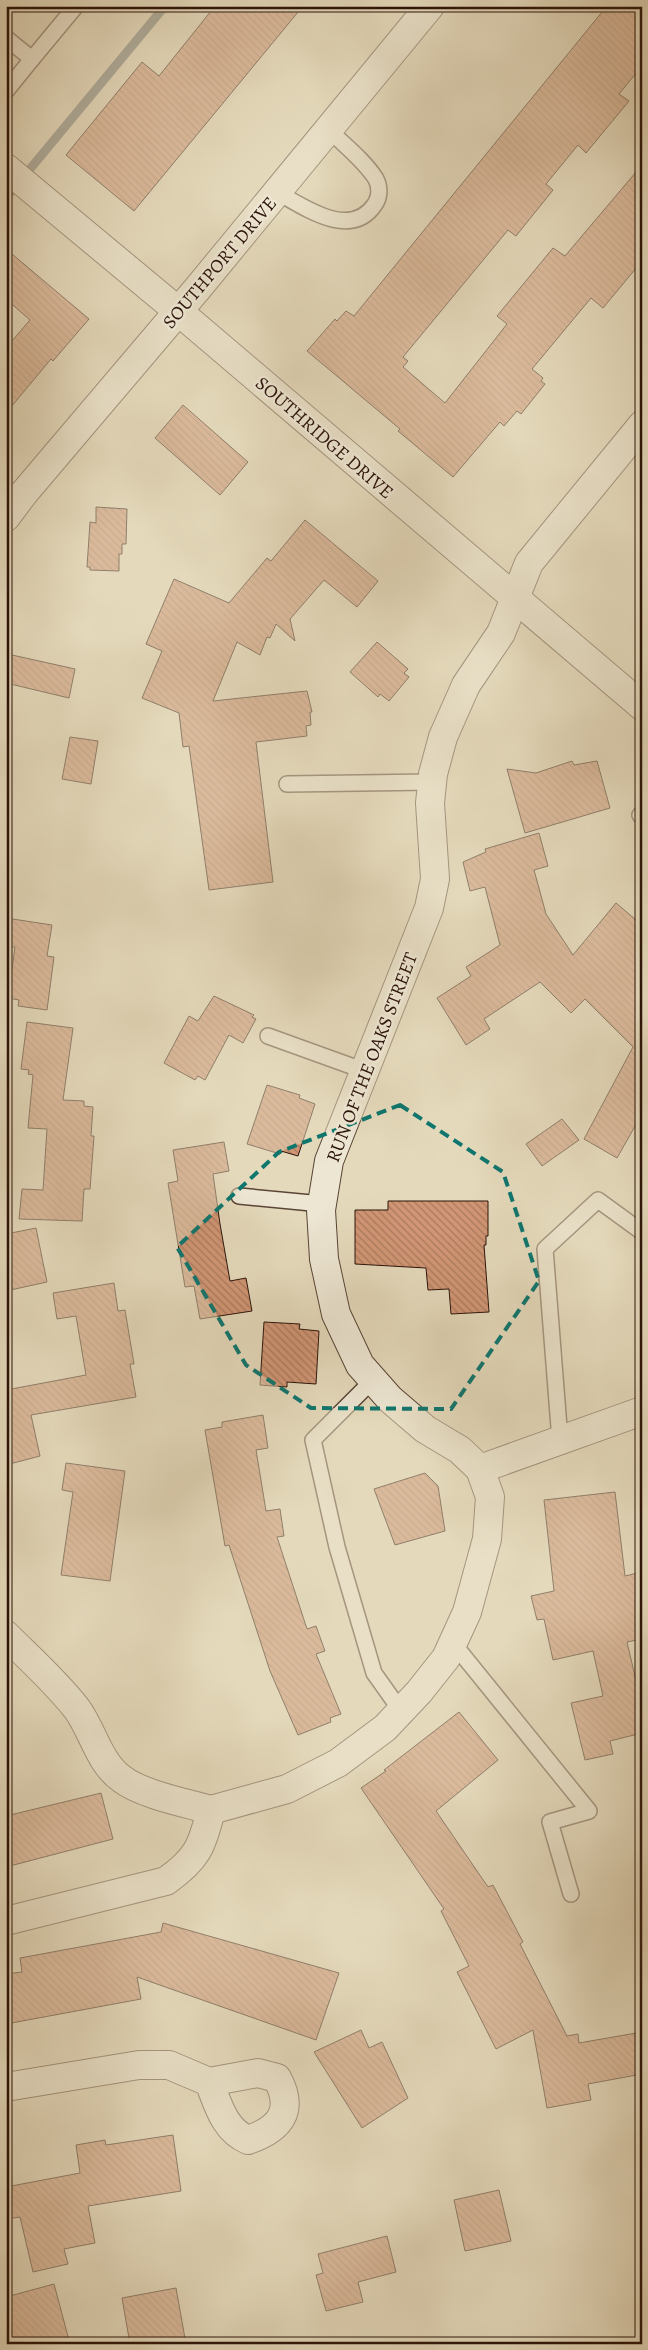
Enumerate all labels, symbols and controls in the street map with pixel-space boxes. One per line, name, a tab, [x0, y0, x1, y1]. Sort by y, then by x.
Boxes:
street label: SOUTHPORT DRIVE	[157, 191, 283, 334]
street label: SOUTHRIDGE DRIVE	[250, 371, 399, 505]
street label: RUN OF THE OAKS STREET	[320, 948, 424, 1166]

